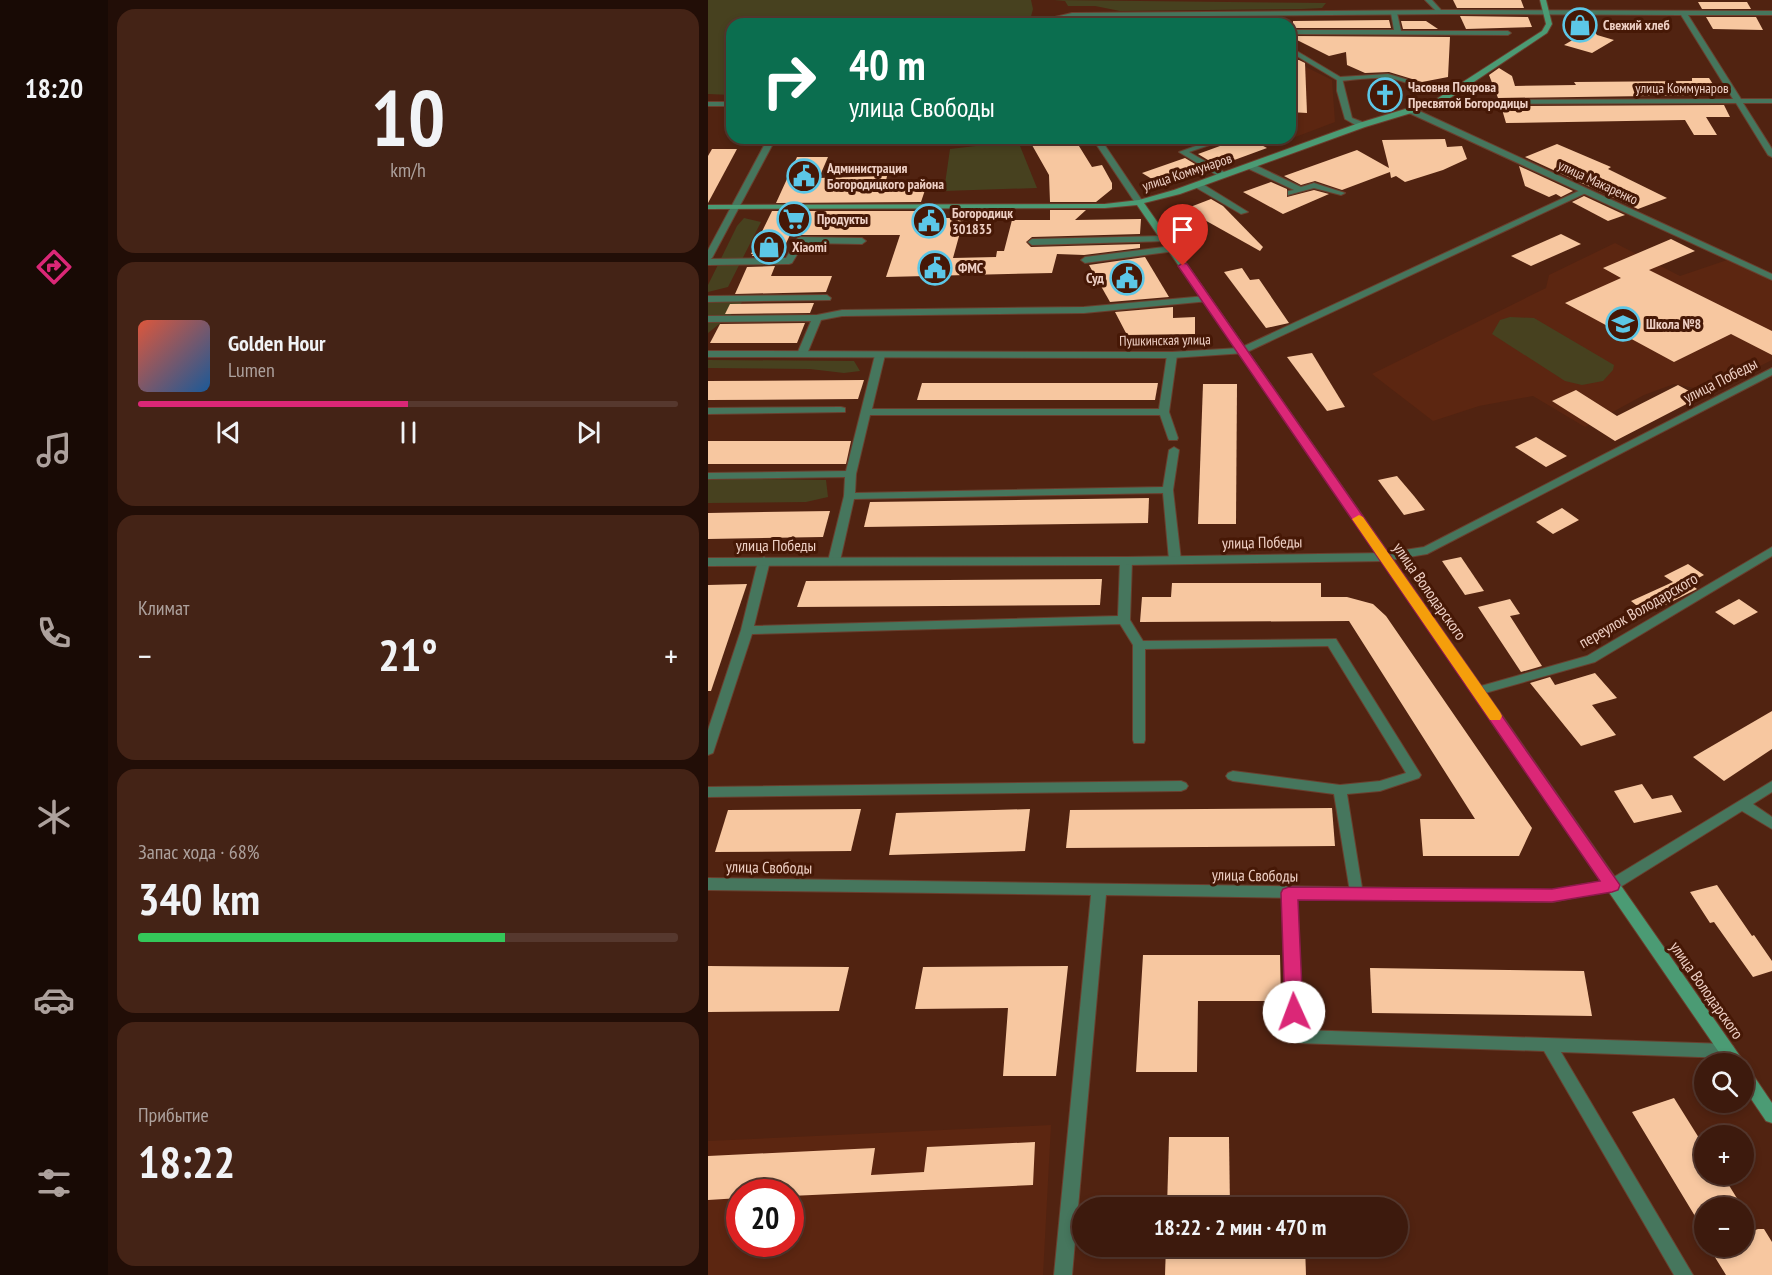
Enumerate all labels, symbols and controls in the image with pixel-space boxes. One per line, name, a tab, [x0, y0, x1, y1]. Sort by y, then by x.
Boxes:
shop icon: Свежий хлеб	[1562, 7, 1598, 43]
place label: Свежий хлеб	[1603, 16, 1670, 34]
text: 40 m	[849, 37, 926, 92]
icon: right	[750, 42, 828, 120]
text: 10	[371, 67, 445, 168]
text: 18:20	[25, 71, 83, 105]
church icon: Часовня Покрова Пресвятой Богородицы	[1367, 77, 1403, 113]
place label: Часовня Покрова Пресвятой Богородицы	[1408, 78, 1528, 112]
street label: улица Коммунаров	[1635, 79, 1729, 97]
text: улица Свободы	[849, 90, 995, 124]
street label: улица Коммунаров	[1140, 149, 1234, 195]
street label: улица Макаренко	[1555, 156, 1641, 208]
text: km/h	[390, 157, 426, 183]
public building icon: Администрация Богородицкого района	[786, 158, 822, 194]
place label: Администрация Богородицкого района	[826, 159, 944, 193]
supermarket icon: Продукты	[776, 201, 812, 237]
public building icon: Богородицк 301835	[911, 203, 947, 239]
place label: Богородицк 301835	[952, 204, 1013, 238]
pin	[1157, 204, 1208, 266]
place label: Продукты	[817, 210, 868, 228]
icon: arrive	[1166, 213, 1199, 246]
shop icon: Xiaomi	[751, 229, 787, 265]
place label: Xiaomi	[792, 238, 827, 256]
icon: directions	[33, 246, 75, 288]
public building icon: ФМС	[917, 250, 953, 286]
place label: ФМС	[958, 259, 984, 277]
public building icon: Суд	[1109, 260, 1145, 296]
place label: Суд	[1086, 269, 1104, 287]
school or university icon: Школа №8	[1605, 306, 1641, 342]
place label: Школа №8	[1646, 315, 1701, 333]
text: Golden Hour	[228, 329, 326, 357]
street label: Пушкинская улица	[1119, 330, 1211, 350]
street label: улица Победы	[1680, 353, 1760, 407]
text: Lumen	[228, 357, 275, 383]
icon: previous	[212, 416, 245, 449]
icon: pause	[392, 416, 425, 449]
icon: next	[572, 416, 605, 449]
icon: music	[33, 429, 75, 471]
street label: улица Победы	[1222, 531, 1302, 553]
street label: улица Победы	[736, 535, 816, 555]
street label: улица Володарского	[1389, 538, 1471, 644]
street label: переулок Володарского	[1575, 568, 1701, 652]
text: Климат	[138, 595, 189, 621]
icon: phone	[33, 612, 75, 654]
text: 21°	[378, 625, 438, 683]
text: −	[138, 634, 152, 677]
text: +	[664, 634, 678, 677]
icon: climate	[33, 796, 75, 838]
text: Запас хода · 68%	[138, 839, 259, 865]
street label: улица Свободы	[726, 856, 812, 878]
street label: улица Свободы	[1212, 864, 1298, 886]
text: 340 km	[138, 869, 260, 927]
street label: улица Володарского	[1666, 937, 1748, 1043]
icon: car	[33, 979, 75, 1021]
position arrow	[1262, 980, 1326, 1044]
map controls	[1694, 1053, 1754, 1257]
button: search	[1694, 1053, 1754, 1113]
text: Прибытие	[138, 1102, 209, 1128]
button: +	[1694, 1125, 1754, 1185]
text: 18:22	[138, 1132, 235, 1190]
icon: filters	[33, 1162, 75, 1204]
speed limit sign: 20	[726, 1179, 804, 1257]
button: −	[1694, 1197, 1754, 1257]
text: 18:22 · 2 мин · 470 m	[1154, 1213, 1326, 1241]

